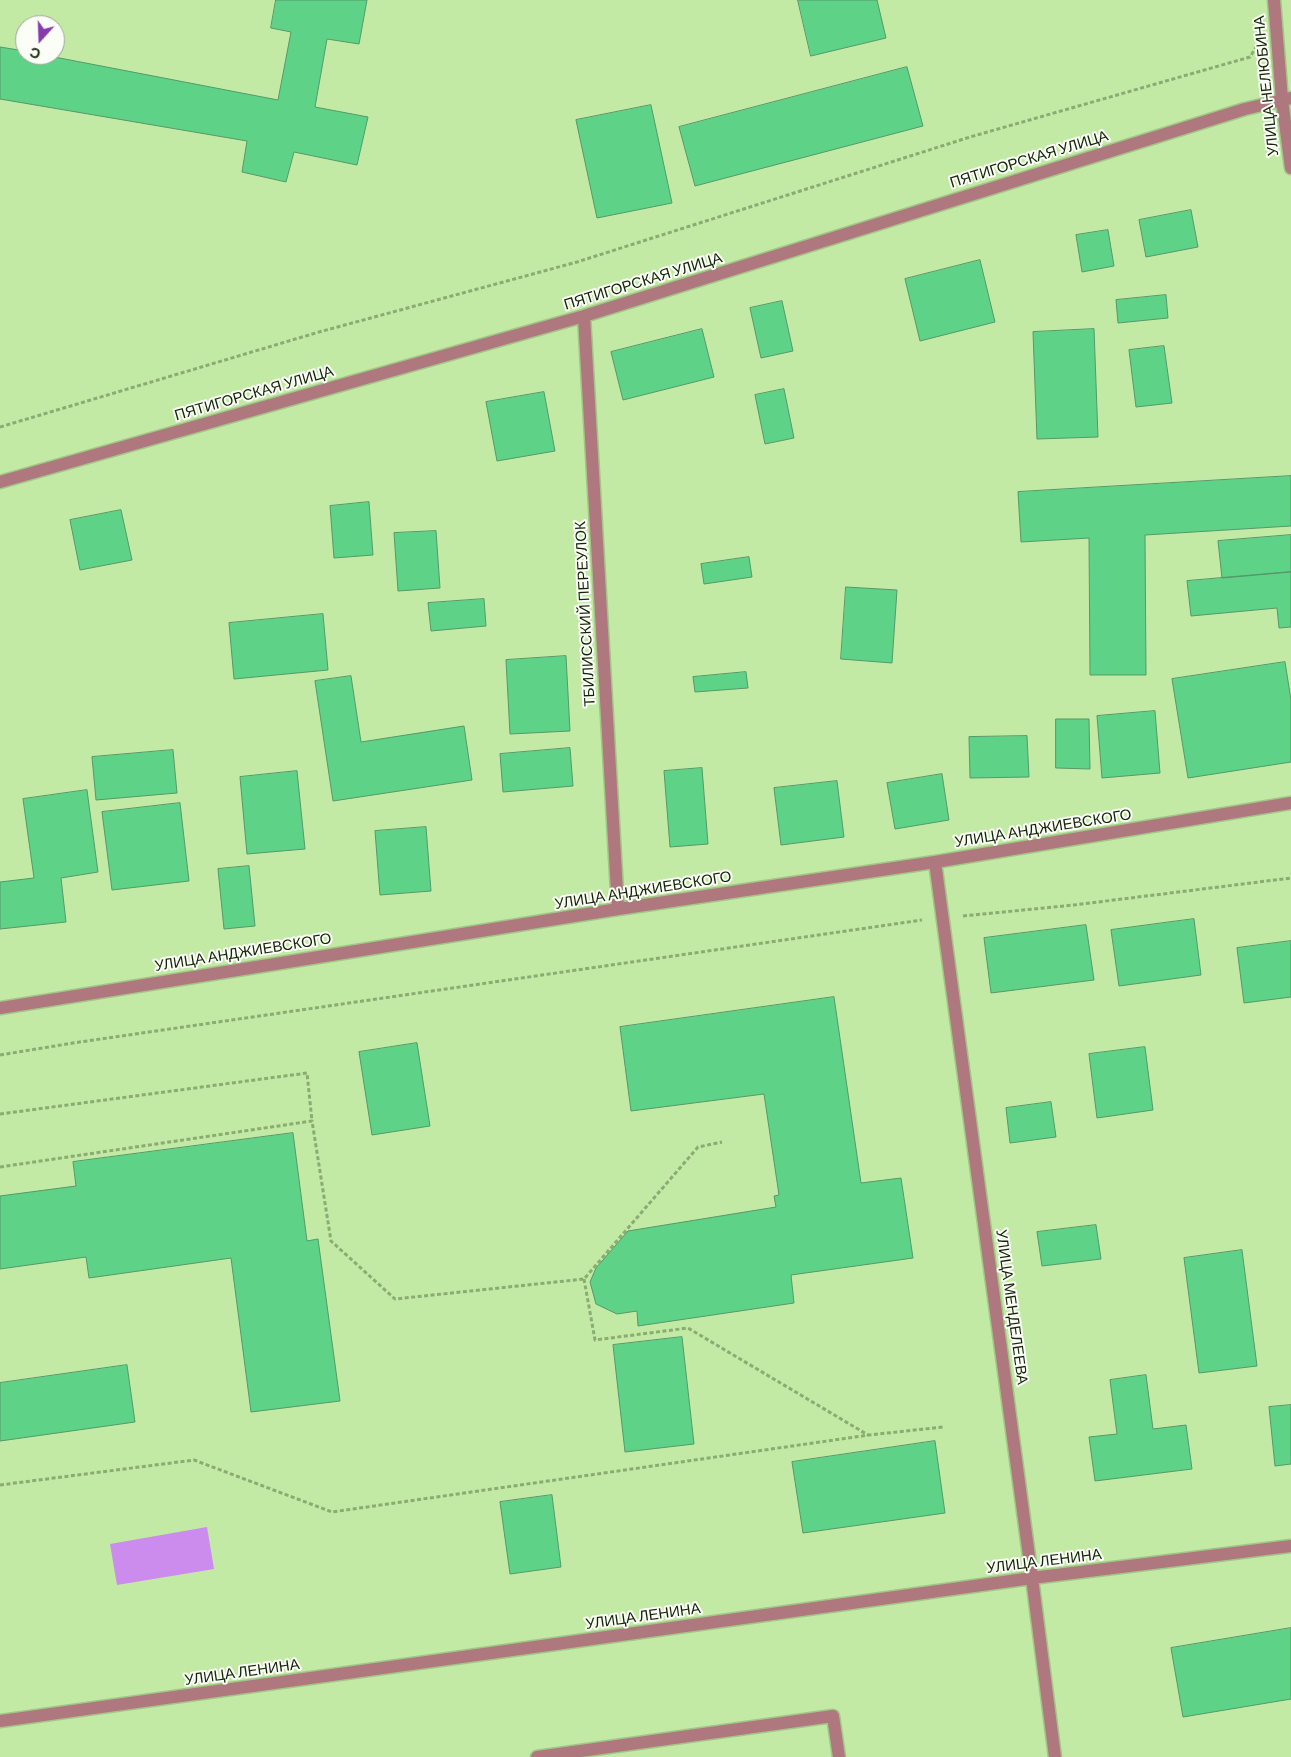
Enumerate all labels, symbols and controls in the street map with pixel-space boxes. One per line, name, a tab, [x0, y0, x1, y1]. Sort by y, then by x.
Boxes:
north arrow	[15, 15, 65, 65]
street label: УЛИЦА НЕЛЮБИНА	[1250, 15, 1282, 157]
text: С	[27, 44, 43, 63]
street label: ПЯТИГОРСКАЯ УЛИЦА	[948, 126, 1110, 192]
street label: ПЯТИГОРСКАЯ УЛИЦА	[562, 248, 724, 314]
street label: ПЯТИГОРСКАЯ УЛИЦА	[172, 362, 336, 424]
street label: ТБИЛИССКИЙ ПЕРЕУЛОК	[571, 521, 599, 707]
street label: УЛИЦА АНДЖИЕВСКОГО	[953, 805, 1133, 851]
street label: УЛИЦА АНДЖИЕВСКОГО	[553, 867, 733, 913]
street label: УЛИЦА АНДЖИЕВСКОГО	[153, 929, 333, 975]
street label: УЛИЦА МЕНДЕЛЕЕВА	[992, 1228, 1032, 1386]
street label: УЛИЦА ЛЕНИНА	[985, 1545, 1103, 1577]
street label: УЛИЦА ЛЕНИНА	[584, 1599, 702, 1633]
street label: УЛИЦА ЛЕНИНА	[183, 1655, 301, 1689]

